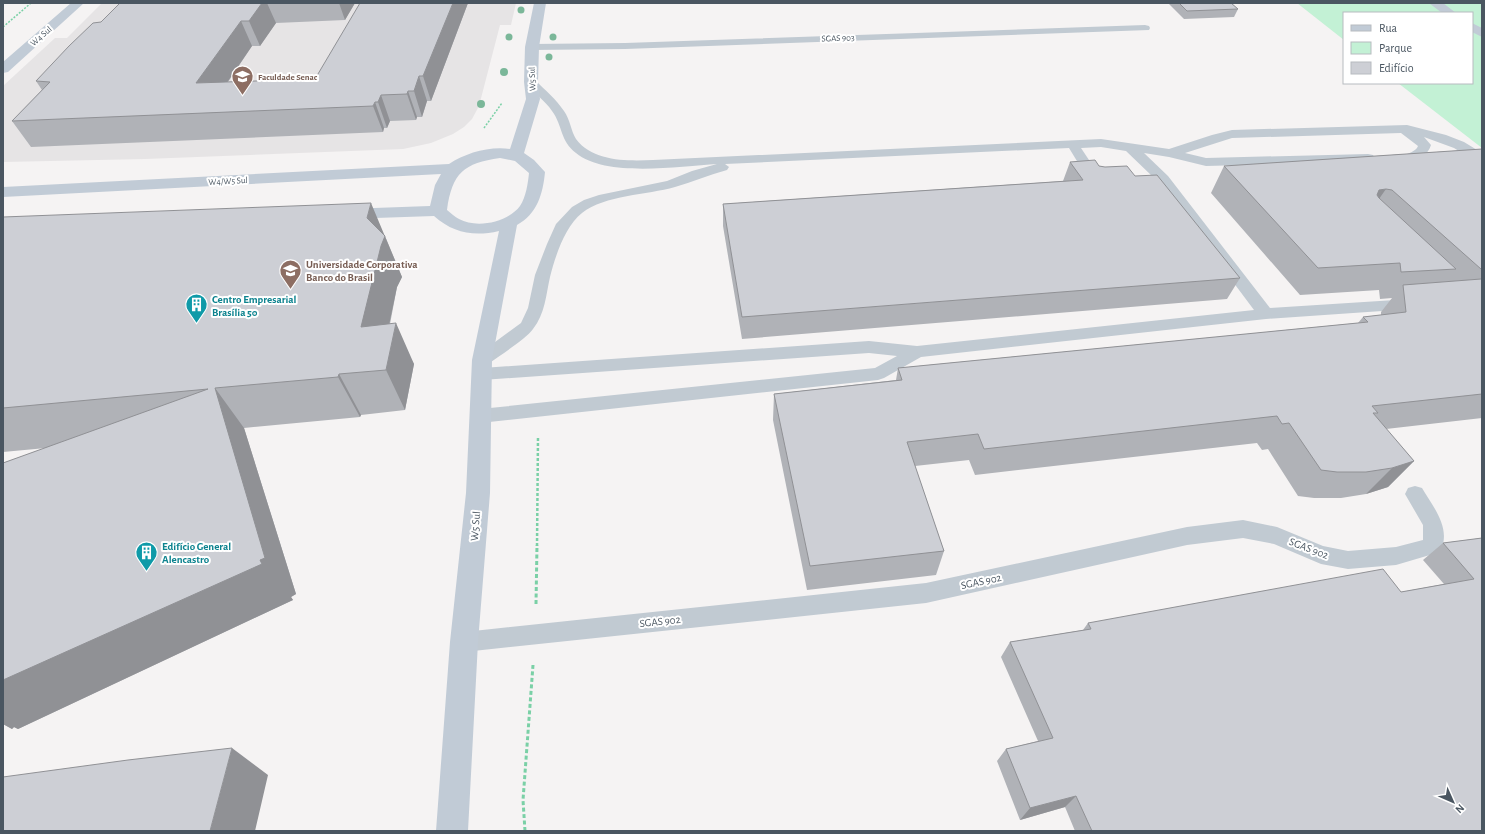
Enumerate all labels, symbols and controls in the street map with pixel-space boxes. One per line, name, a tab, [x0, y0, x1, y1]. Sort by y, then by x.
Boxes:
legend	[1343, 12, 1473, 84]
text: Rua	[1379, 22, 1398, 34]
street label: W4 Sul	[29, 25, 54, 48]
street label: SGAS 903	[821, 33, 855, 44]
text: Parque	[1379, 42, 1412, 54]
text: Edifício	[1379, 62, 1414, 74]
school or university icon: Faculdade Senac	[229, 64, 255, 97]
street label: W5 Sul	[528, 67, 537, 91]
place label: Faculdade Senac	[258, 73, 318, 82]
street label: W4/W5 Sul	[208, 176, 248, 187]
school or university icon: Universidade Corporativa Banco do Brasil	[278, 257, 304, 290]
place label: Universidade Corporativa Banco do Brasil	[306, 259, 418, 283]
building icon: Centro Empresarial Brasília 50	[183, 292, 209, 325]
place label: Centro Empresarial Brasília 50	[212, 294, 297, 318]
street label: W5 Sul	[469, 511, 482, 541]
street label: SGAS 902	[1288, 536, 1330, 561]
building icon: Edifício General Alencastro	[133, 539, 159, 572]
place label: Edifício General Alencastro	[162, 541, 231, 565]
street label: SGAS 902	[960, 572, 1002, 591]
street label: SGAS 902	[639, 614, 681, 629]
north arrow	[1433, 782, 1473, 822]
text: N	[1453, 802, 1466, 815]

